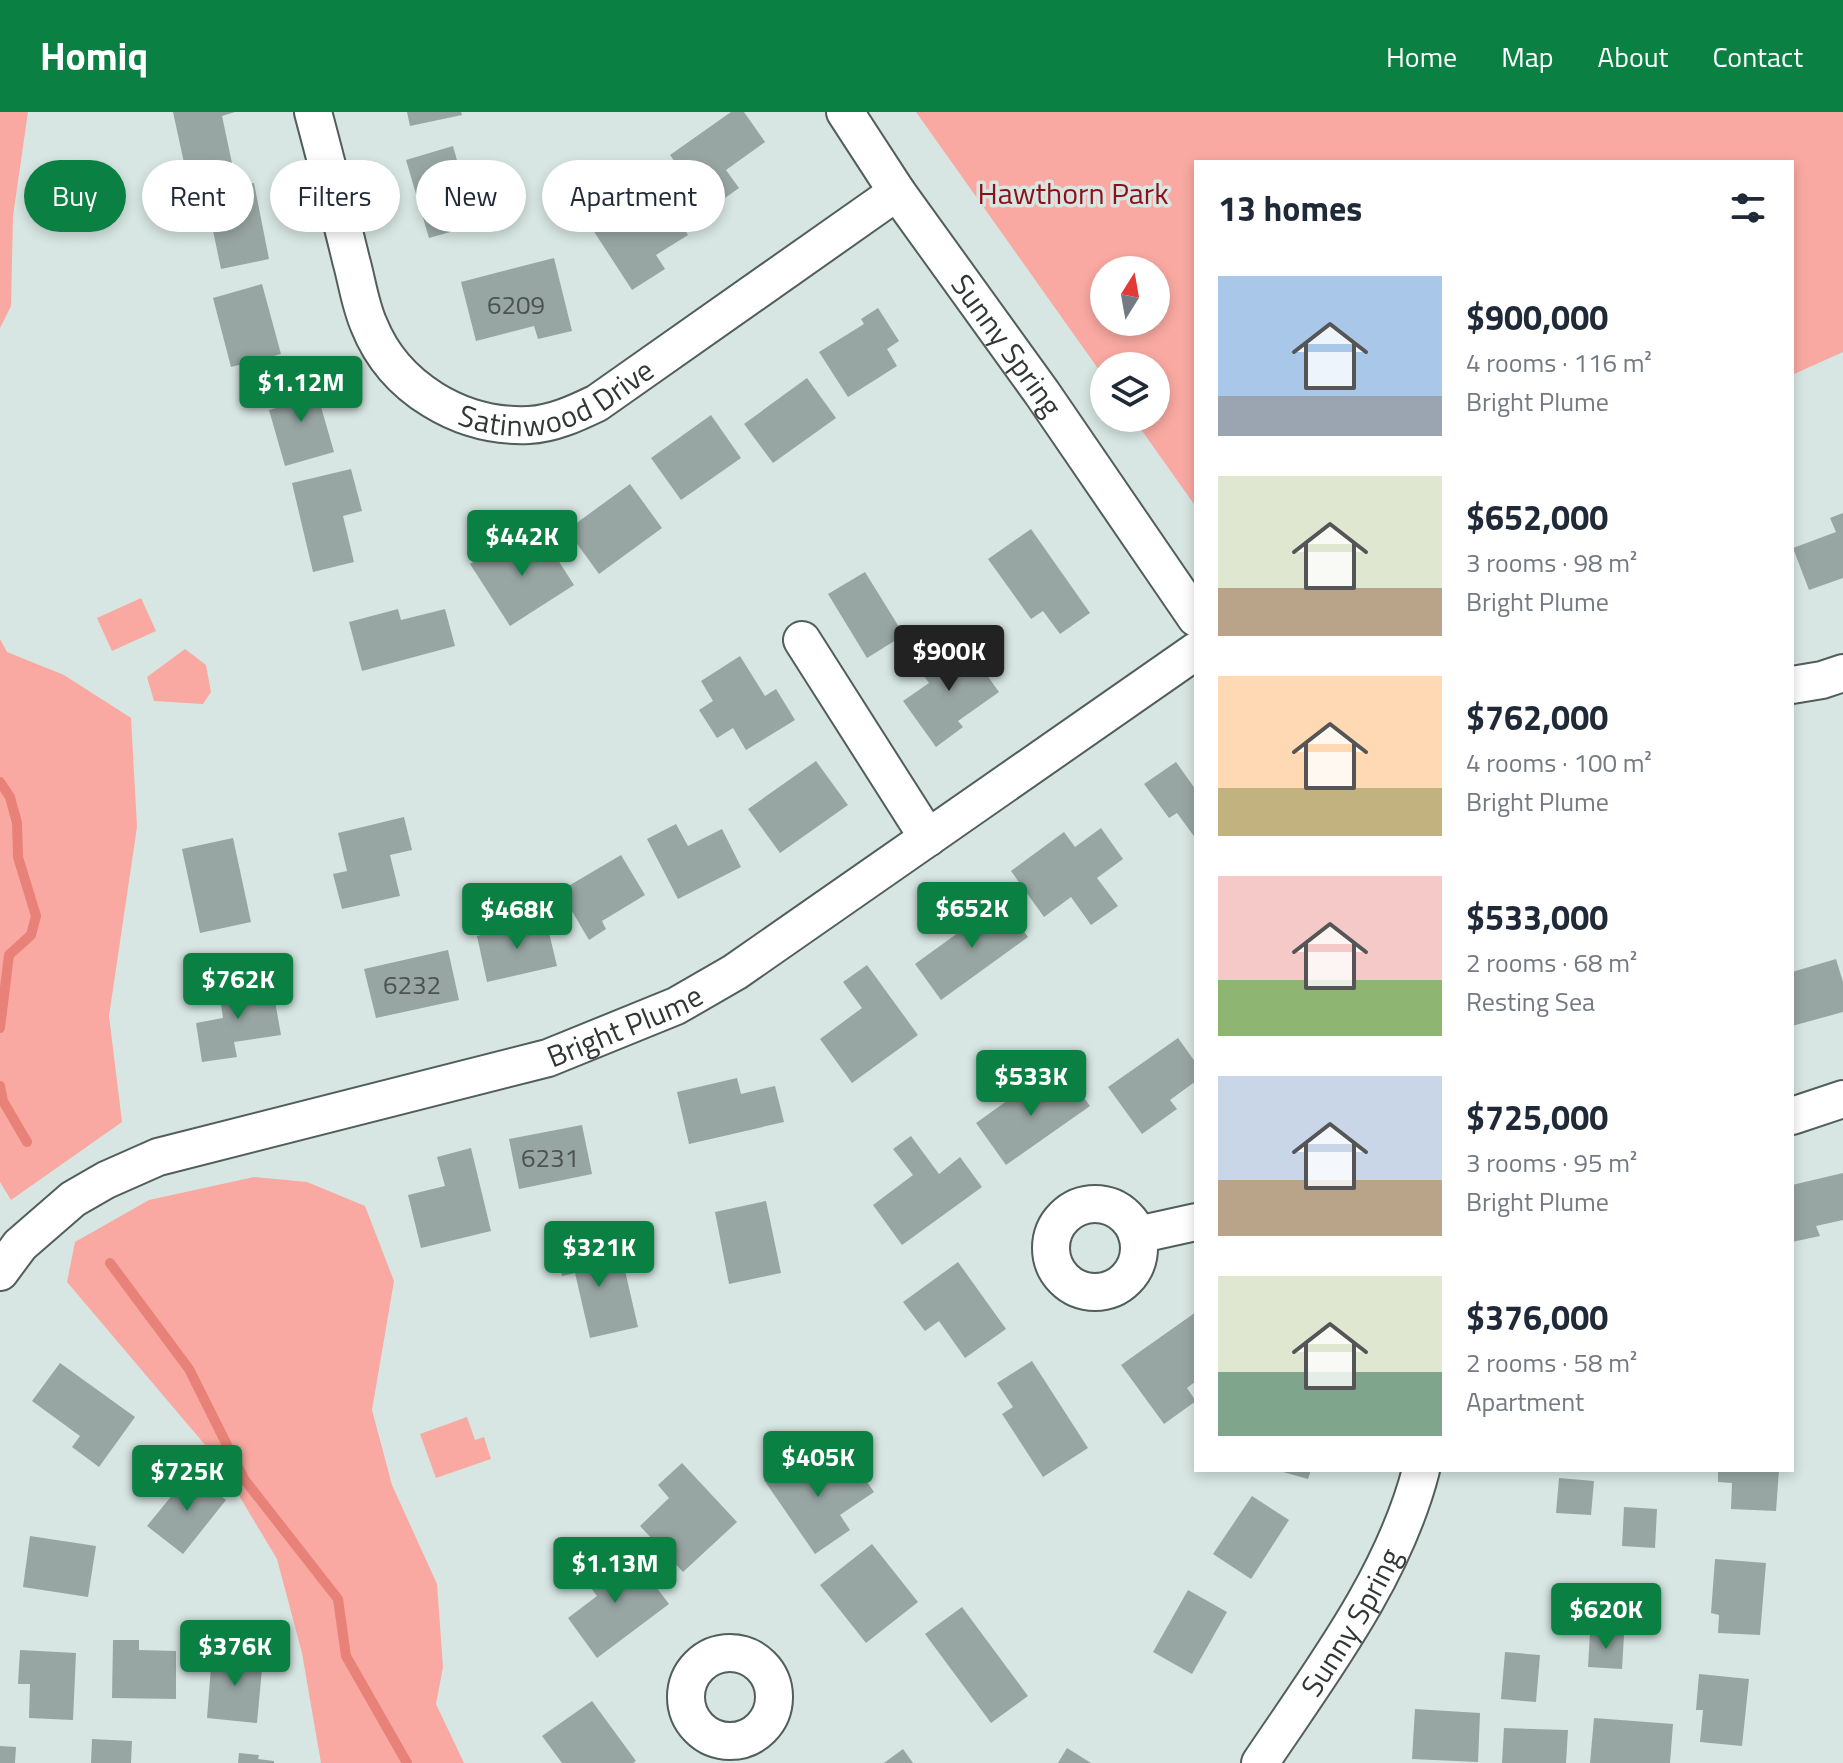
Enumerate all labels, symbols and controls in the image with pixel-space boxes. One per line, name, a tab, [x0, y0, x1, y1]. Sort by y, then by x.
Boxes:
text: Homiq	[40, 27, 148, 85]
text: Home	[1386, 35, 1457, 78]
text: Map	[1501, 35, 1554, 78]
text: About	[1598, 35, 1668, 78]
text: Contact	[1712, 35, 1803, 78]
chip: Buy	[24, 160, 126, 232]
chip: Rent	[142, 160, 254, 232]
chip: Filters	[270, 160, 400, 232]
chip: New	[416, 160, 526, 232]
chip: Apartment	[542, 160, 725, 232]
park label: Hawthorn Park	[977, 170, 1169, 216]
text: 13 homes	[1218, 182, 1362, 234]
icon: filters	[1726, 186, 1770, 230]
north arrow	[1090, 256, 1170, 336]
map controls	[1090, 256, 1170, 432]
street label: Sunny Spring	[940, 264, 1074, 426]
house number: 6209	[487, 285, 545, 324]
text: $900,000	[1466, 291, 1608, 343]
icon: home	[1282, 308, 1378, 404]
text: 4 rooms · 116 m²	[1466, 343, 1652, 382]
street label: Satinwood Drive	[452, 347, 663, 449]
button: layers	[1090, 352, 1170, 432]
pin: $1.12M	[236, 356, 366, 424]
text: $1.12M	[257, 362, 345, 401]
text: Bright Plume	[1466, 382, 1609, 421]
text: $652,000	[1466, 491, 1608, 543]
icon: home	[1282, 508, 1378, 604]
pin: $442K	[466, 510, 578, 578]
text: $442K	[485, 516, 559, 555]
text: 3 rooms · 98 m²	[1466, 543, 1637, 582]
text: Bright Plume	[1466, 582, 1609, 621]
pin: $900K	[893, 625, 1005, 693]
text: $900K	[912, 631, 986, 670]
text: $762,000	[1466, 691, 1608, 743]
icon: home	[1282, 708, 1378, 804]
text: 4 rooms · 100 m²	[1466, 743, 1652, 782]
text: Bright Plume	[1466, 782, 1609, 821]
pin: $652K	[916, 882, 1028, 950]
pin: $468K	[461, 883, 573, 951]
text: $652K	[935, 888, 1009, 927]
text: $468K	[480, 889, 554, 928]
text: $533,000	[1466, 891, 1608, 943]
icon: home	[1282, 908, 1378, 1004]
text: 2 rooms · 68 m²	[1466, 943, 1637, 982]
pin: $762K	[182, 953, 294, 1021]
text: $762K	[201, 959, 275, 998]
house number: 6232	[383, 965, 441, 1004]
street label: Bright Plume	[540, 972, 711, 1079]
text: Resting Sea	[1466, 982, 1595, 1021]
pin: $533K	[975, 1050, 1087, 1118]
text: $533K	[994, 1056, 1068, 1095]
text: $725,000	[1466, 1091, 1608, 1143]
icon: home	[1282, 1108, 1378, 1204]
house number: 6231	[521, 1138, 579, 1177]
text: 3 rooms · 95 m²	[1466, 1143, 1637, 1182]
text: Bright Plume	[1466, 1182, 1609, 1221]
pin: $321K	[543, 1221, 655, 1289]
text: $321K	[562, 1227, 636, 1266]
text: $376,000	[1466, 1291, 1608, 1343]
icon: home	[1282, 1308, 1378, 1404]
text: 2 rooms · 58 m²	[1466, 1343, 1637, 1382]
text: Apartment	[1466, 1382, 1584, 1421]
pin: $405K	[762, 1431, 874, 1499]
text: $405K	[781, 1437, 855, 1476]
pin: $725K	[131, 1445, 243, 1513]
text: $725K	[150, 1451, 224, 1490]
pin: $1.13M	[550, 1537, 680, 1605]
street label: Sunny Spring	[1289, 1540, 1413, 1706]
text: $1.13M	[571, 1543, 659, 1582]
pin: $620K	[1550, 1583, 1662, 1651]
text: $620K	[1569, 1589, 1643, 1628]
pin: $376K	[179, 1620, 291, 1688]
text: $376K	[198, 1626, 272, 1665]

